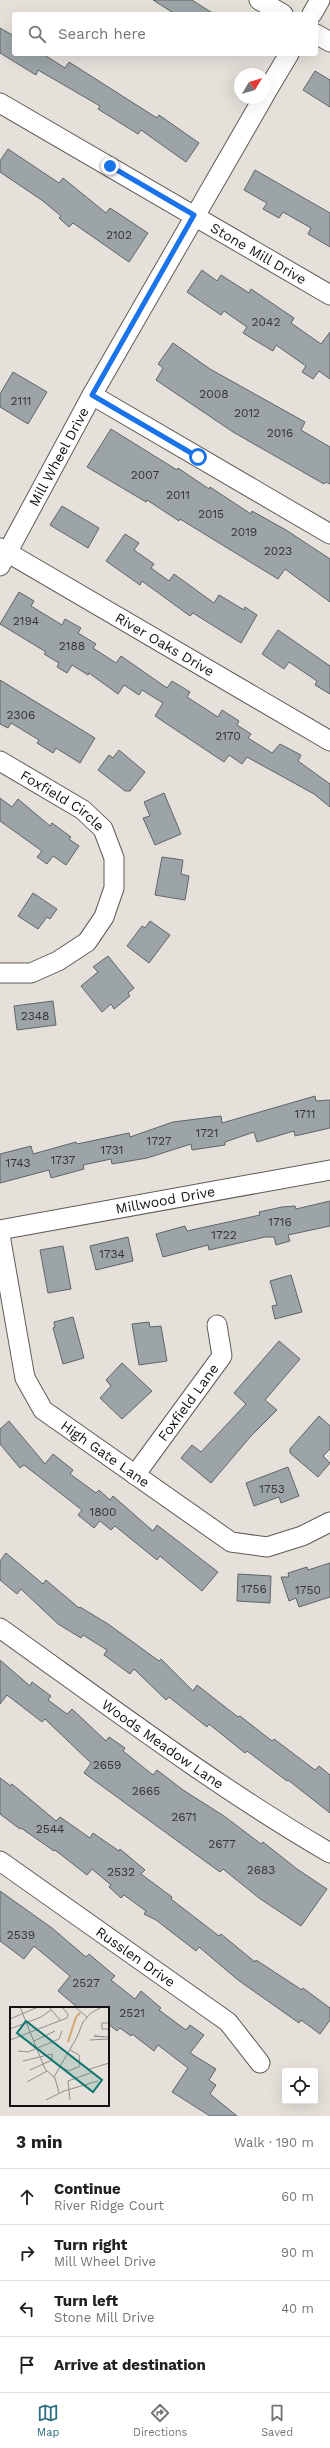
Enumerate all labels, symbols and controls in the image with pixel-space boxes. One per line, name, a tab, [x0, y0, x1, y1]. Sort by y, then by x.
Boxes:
search box	[12, 12, 318, 56]
icon: search	[26, 23, 48, 45]
text: Search here	[58, 25, 146, 43]
north arrow	[234, 68, 270, 104]
route end	[101, 157, 119, 175]
street label: Stone Mill Drive	[208, 219, 309, 287]
house number: 2102	[106, 228, 132, 242]
house number: 2042	[252, 315, 280, 329]
house number: 2008	[199, 387, 229, 401]
house number: 2111	[10, 394, 32, 408]
street label: Mill Wheel Drive	[26, 405, 92, 509]
house number: 2012	[234, 406, 260, 420]
house number: 2016	[267, 426, 293, 440]
route start	[189, 448, 207, 466]
house number: 2007	[131, 468, 159, 482]
house number: 2011	[166, 488, 190, 502]
house number: 2015	[198, 507, 224, 521]
house number: 2019	[231, 525, 257, 539]
house number: 2023	[264, 544, 292, 558]
street label: River Oaks Drive	[113, 609, 217, 680]
house number: 2194	[13, 614, 39, 628]
house number: 2188	[59, 639, 85, 653]
house number: 2306	[7, 708, 35, 722]
house number: 2170	[215, 729, 241, 743]
street label: Foxfield Circle	[18, 767, 108, 834]
house number: 2348	[21, 1009, 49, 1023]
house number: 1711	[295, 1107, 315, 1121]
house number: 1721	[195, 1126, 219, 1140]
house number: 1727	[147, 1134, 172, 1148]
house number: 1731	[100, 1143, 124, 1157]
house number: 1737	[51, 1153, 76, 1167]
house number: 1743	[6, 1156, 30, 1170]
street label: Millwood Drive	[114, 1183, 216, 1217]
house number: 1716	[268, 1215, 292, 1229]
house number: 1722	[211, 1228, 237, 1242]
house number: 1734	[99, 1247, 125, 1261]
street label: Foxfield Lane	[155, 1361, 222, 1444]
street label: High Gate Lane	[58, 1417, 153, 1490]
house number: 1753	[259, 1482, 285, 1496]
house number: 1800	[89, 1505, 117, 1519]
house number: 1756	[241, 1582, 267, 1596]
house number: 1750	[295, 1583, 321, 1597]
street label: Woods Meadow Lane	[99, 1696, 227, 1792]
house number: 2659	[93, 1758, 121, 1772]
house number: 2665	[132, 1784, 160, 1798]
house number: 2671	[171, 1810, 197, 1824]
house number: 2544	[36, 1822, 64, 1836]
house number: 2677	[208, 1837, 236, 1851]
house number: 2683	[247, 1863, 275, 1877]
house number: 2532	[107, 1865, 135, 1879]
street label: Russlen Drive	[93, 1923, 178, 1990]
house number: 2539	[7, 1928, 35, 1942]
house number: 2527	[72, 1976, 100, 1990]
house number: 2521	[119, 2006, 145, 2020]
inset map	[10, 2007, 109, 2106]
map controls	[282, 2068, 318, 2104]
button: locate	[282, 2068, 318, 2104]
text: 3 min	[16, 2132, 62, 2152]
text: Walk · 190 m	[234, 2135, 314, 2150]
text: Continue	[54, 2180, 121, 2198]
icon: ahead	[16, 2186, 38, 2208]
text: 60 m	[281, 2189, 314, 2204]
text: River Ridge Court	[54, 2198, 164, 2213]
text: Turn right	[54, 2236, 127, 2254]
icon: right	[16, 2242, 38, 2264]
text: 90 m	[281, 2245, 314, 2260]
text: Mill Wheel Drive	[54, 2254, 156, 2269]
text: Turn left	[54, 2292, 118, 2310]
icon: left	[16, 2298, 38, 2320]
text: 40 m	[281, 2301, 314, 2316]
text: Stone Mill Drive	[54, 2310, 154, 2325]
icon: arrive	[16, 2354, 38, 2376]
text: Arrive at destination	[54, 2356, 206, 2374]
tab: Map	[37, 2402, 59, 2439]
tab: Directions	[133, 2402, 187, 2439]
tab: Saved	[261, 2402, 293, 2439]

